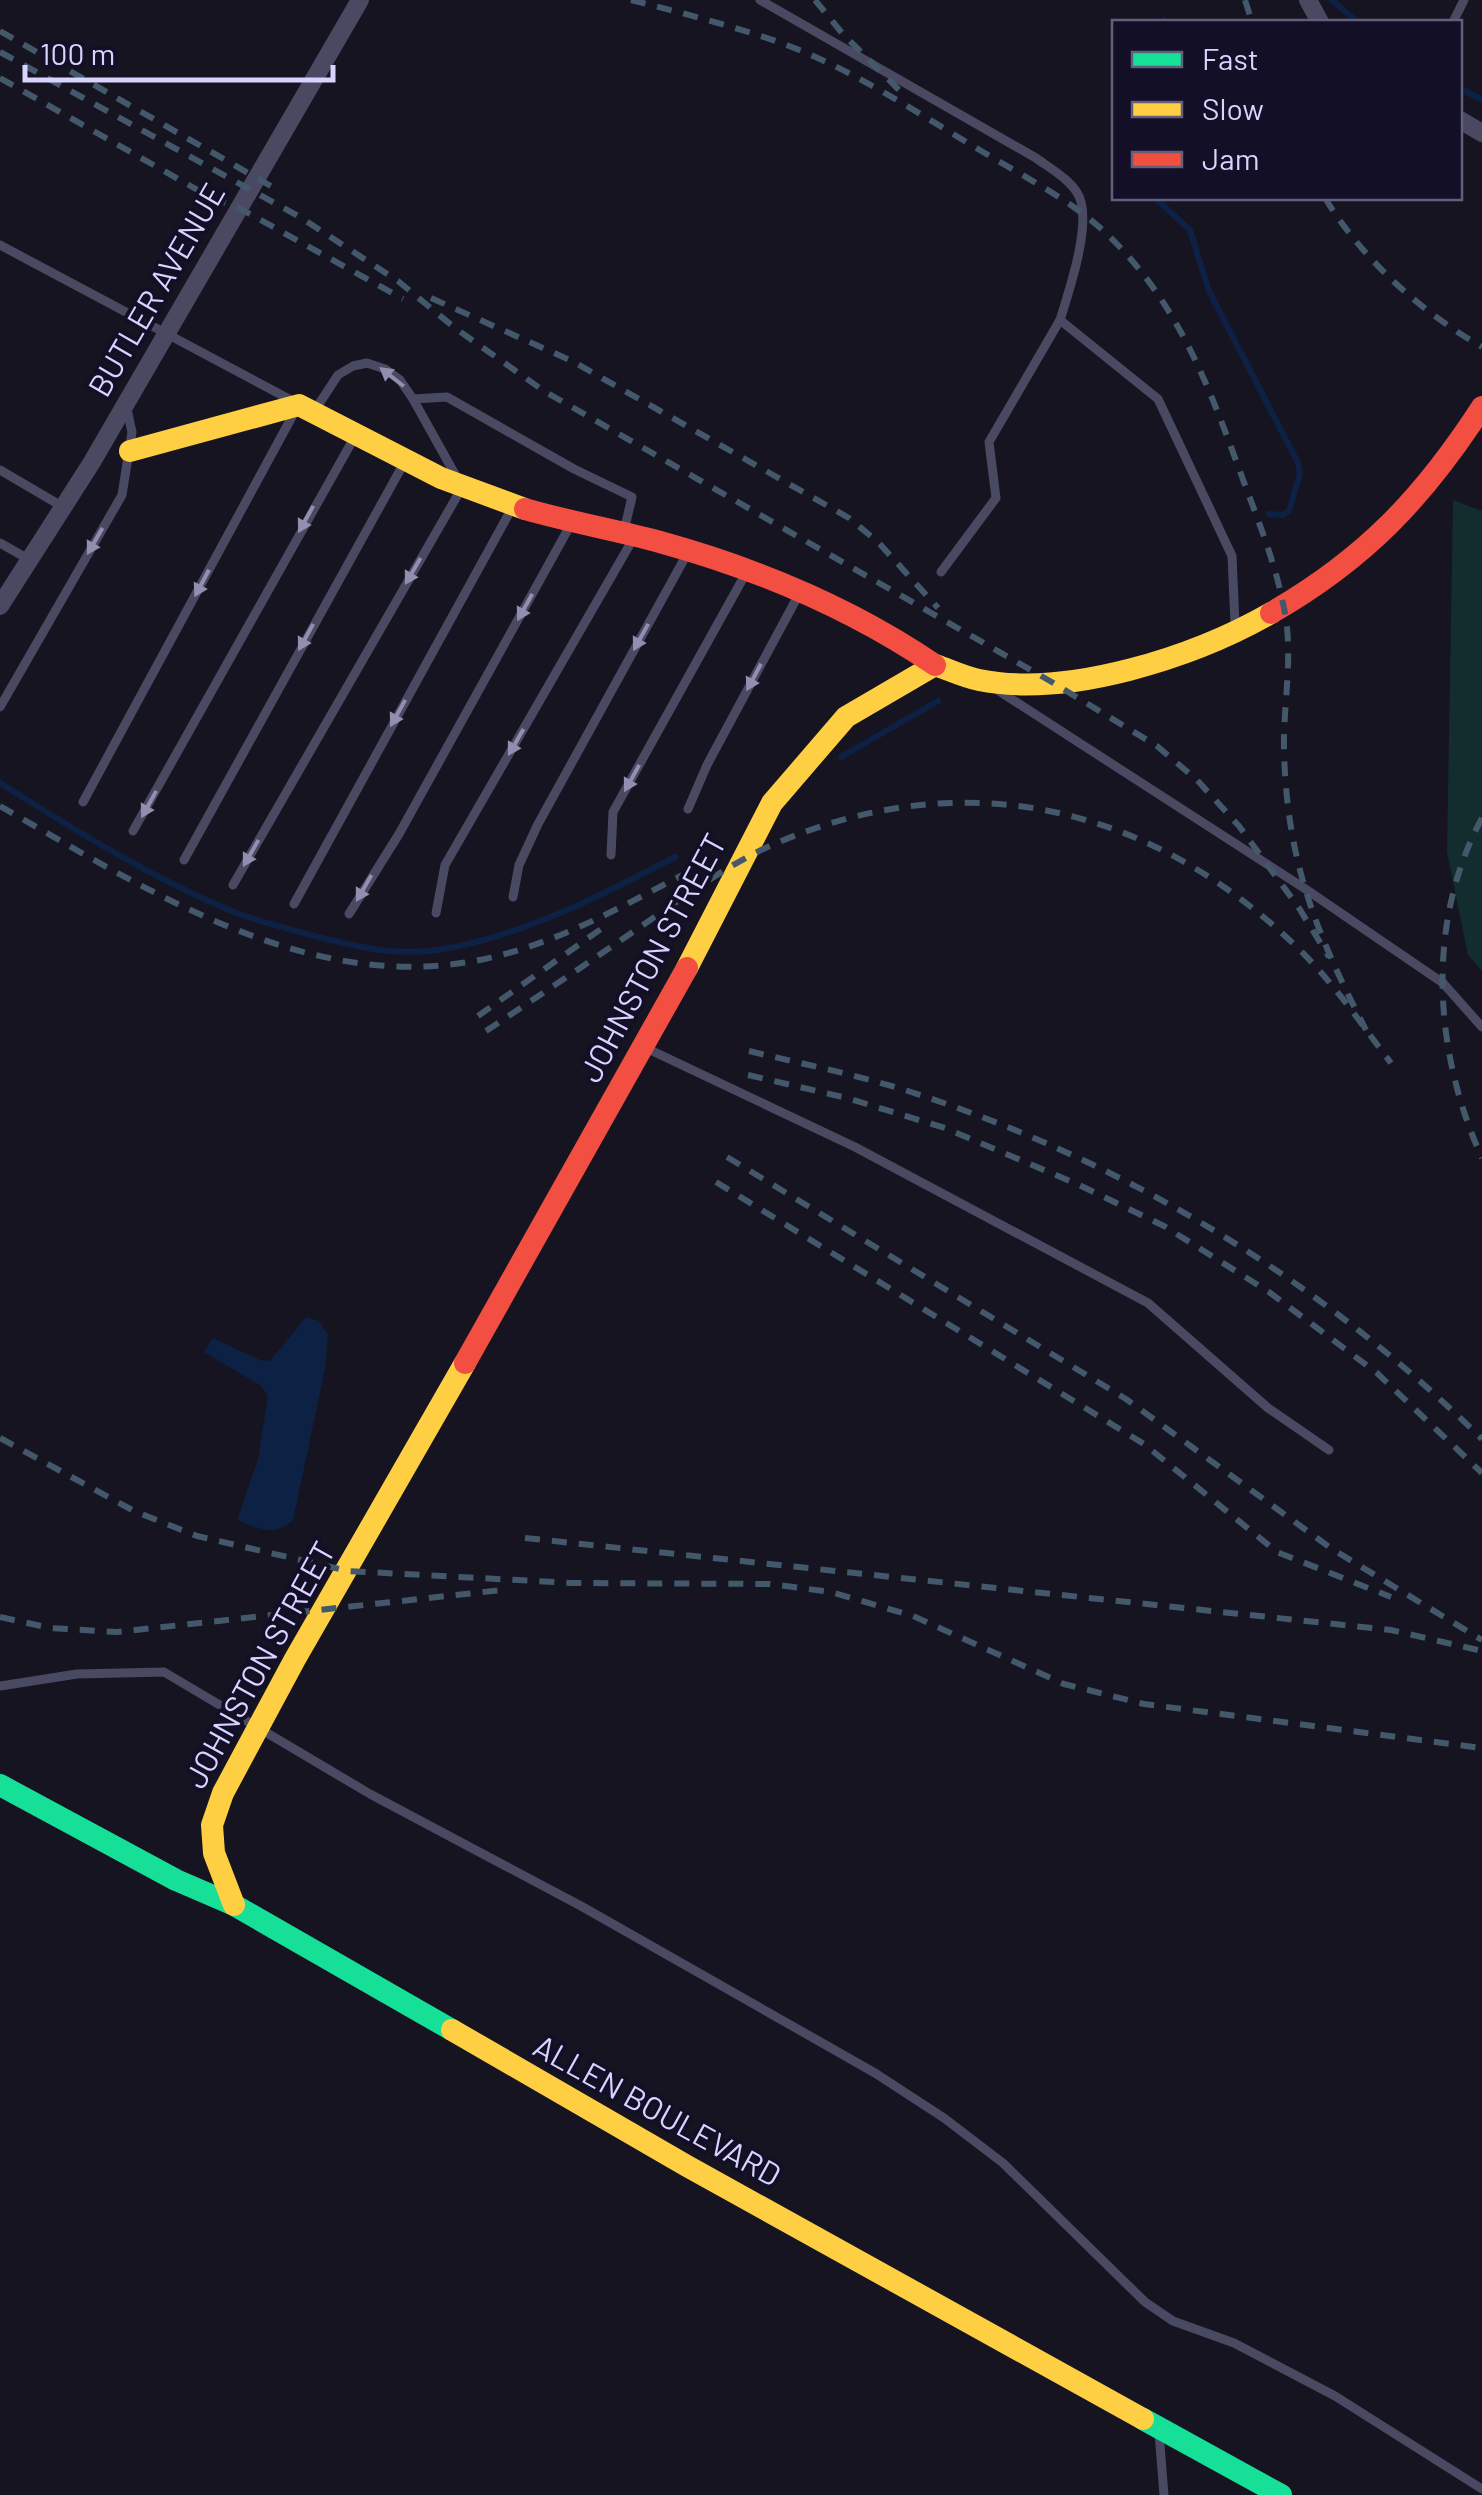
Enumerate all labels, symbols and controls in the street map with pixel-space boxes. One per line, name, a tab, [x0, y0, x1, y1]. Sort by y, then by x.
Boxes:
scale bar	[25, 20, 332, 82]
legend	[1112, 20, 1462, 200]
text: 100 m	[40, 35, 115, 71]
text: Fast	[1202, 40, 1259, 76]
text: Slow	[1202, 90, 1264, 126]
text: Jam	[1202, 140, 1259, 176]
street label: BUTLER AVENUE	[79, 176, 232, 402]
one-way arrow	[378, 367, 405, 388]
one-way arrow	[298, 505, 315, 534]
one-way arrow	[87, 527, 105, 555]
one-way arrow	[405, 557, 422, 586]
one-way arrow	[194, 569, 211, 597]
one-way arrow	[516, 592, 533, 621]
one-way arrow	[298, 623, 315, 652]
one-way arrow	[633, 623, 651, 651]
one-way arrow	[746, 663, 763, 692]
one-way arrow	[390, 699, 407, 727]
one-way arrow	[508, 728, 525, 756]
one-way arrow	[623, 764, 640, 793]
one-way arrow	[140, 789, 157, 818]
street label: JOHNSTON STREET	[570, 826, 733, 1088]
one-way arrow	[243, 839, 260, 867]
one-way arrow	[355, 874, 373, 902]
street label: JOHNSTON STREET	[175, 1534, 342, 1794]
street label: ALLEN BOULEVARD	[528, 2026, 788, 2193]

